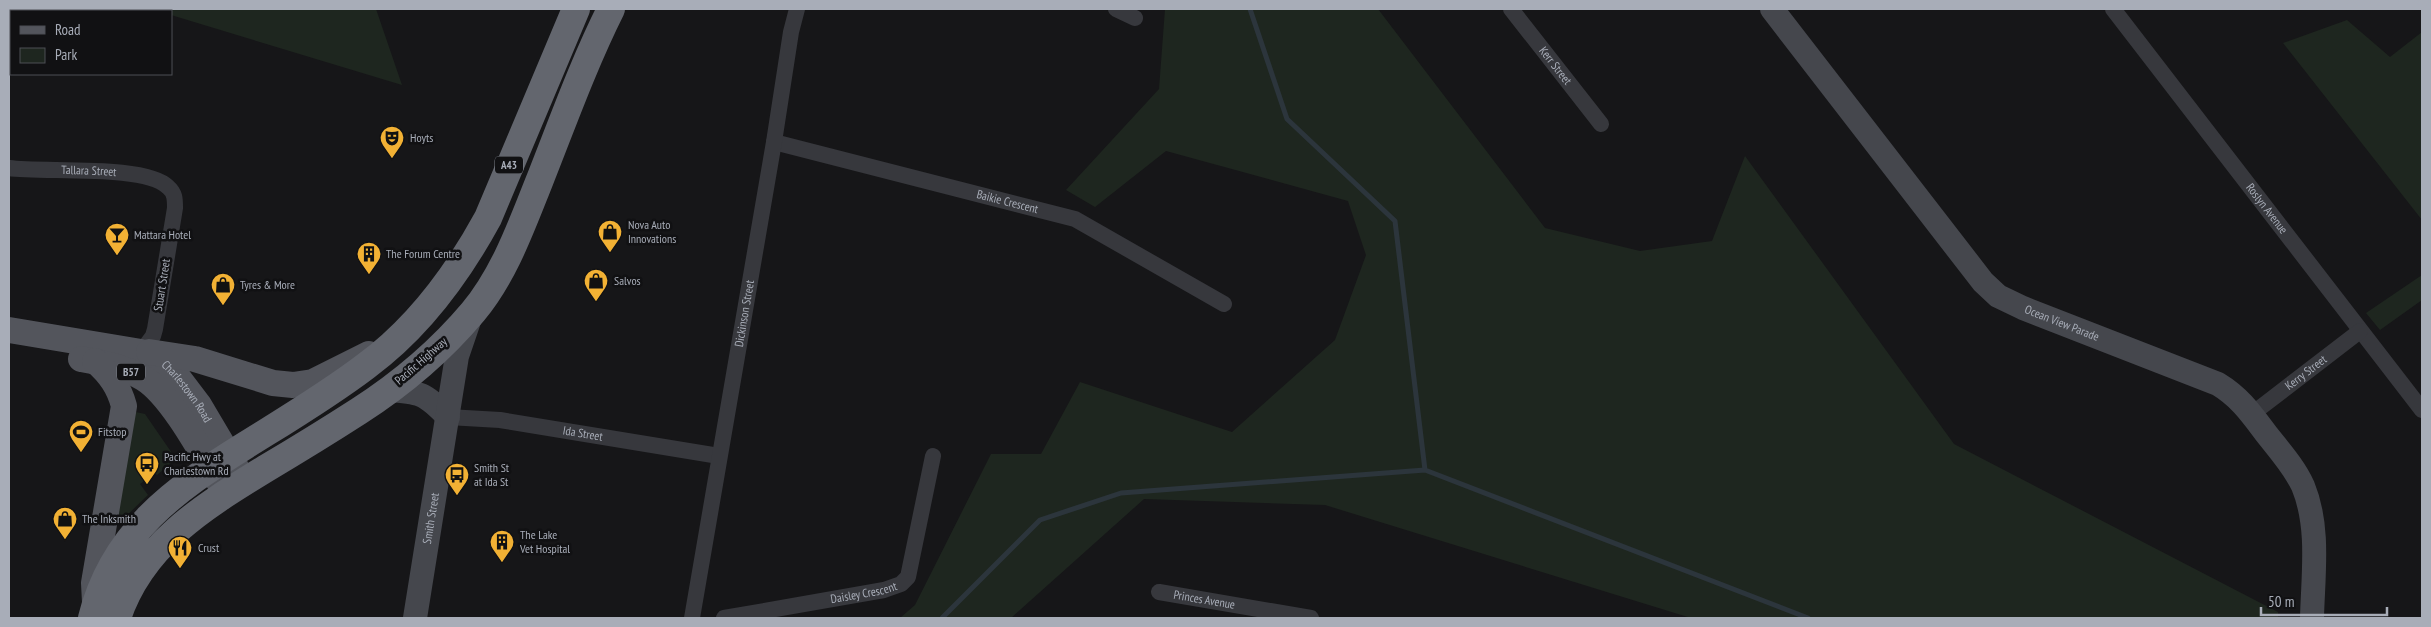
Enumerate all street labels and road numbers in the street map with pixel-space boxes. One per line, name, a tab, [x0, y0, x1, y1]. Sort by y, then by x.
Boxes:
street label: Kerr Street	[1536, 43, 1576, 88]
road number: A43	[495, 156, 523, 174]
street label: Tallara Street	[61, 162, 118, 179]
street label: Roslyn Avenue	[2243, 180, 2291, 237]
street label: Baikie Crescent	[975, 186, 1041, 217]
street label: Stuart Street	[150, 257, 173, 312]
street label: Dickinson Street	[731, 278, 757, 348]
street label: Ocean View Parade	[2023, 301, 2101, 344]
street label: Pacific Highway	[391, 333, 450, 387]
street label: Kerry Street	[2282, 351, 2330, 393]
street label: Charlestown Road	[159, 357, 216, 425]
road number: B57	[117, 364, 145, 381]
street label: Ida Street	[562, 422, 605, 444]
street label: Smith Street	[419, 491, 442, 545]
street label: Daisley Crescent	[829, 578, 899, 606]
street label: Princes Avenue	[1173, 587, 1236, 612]

